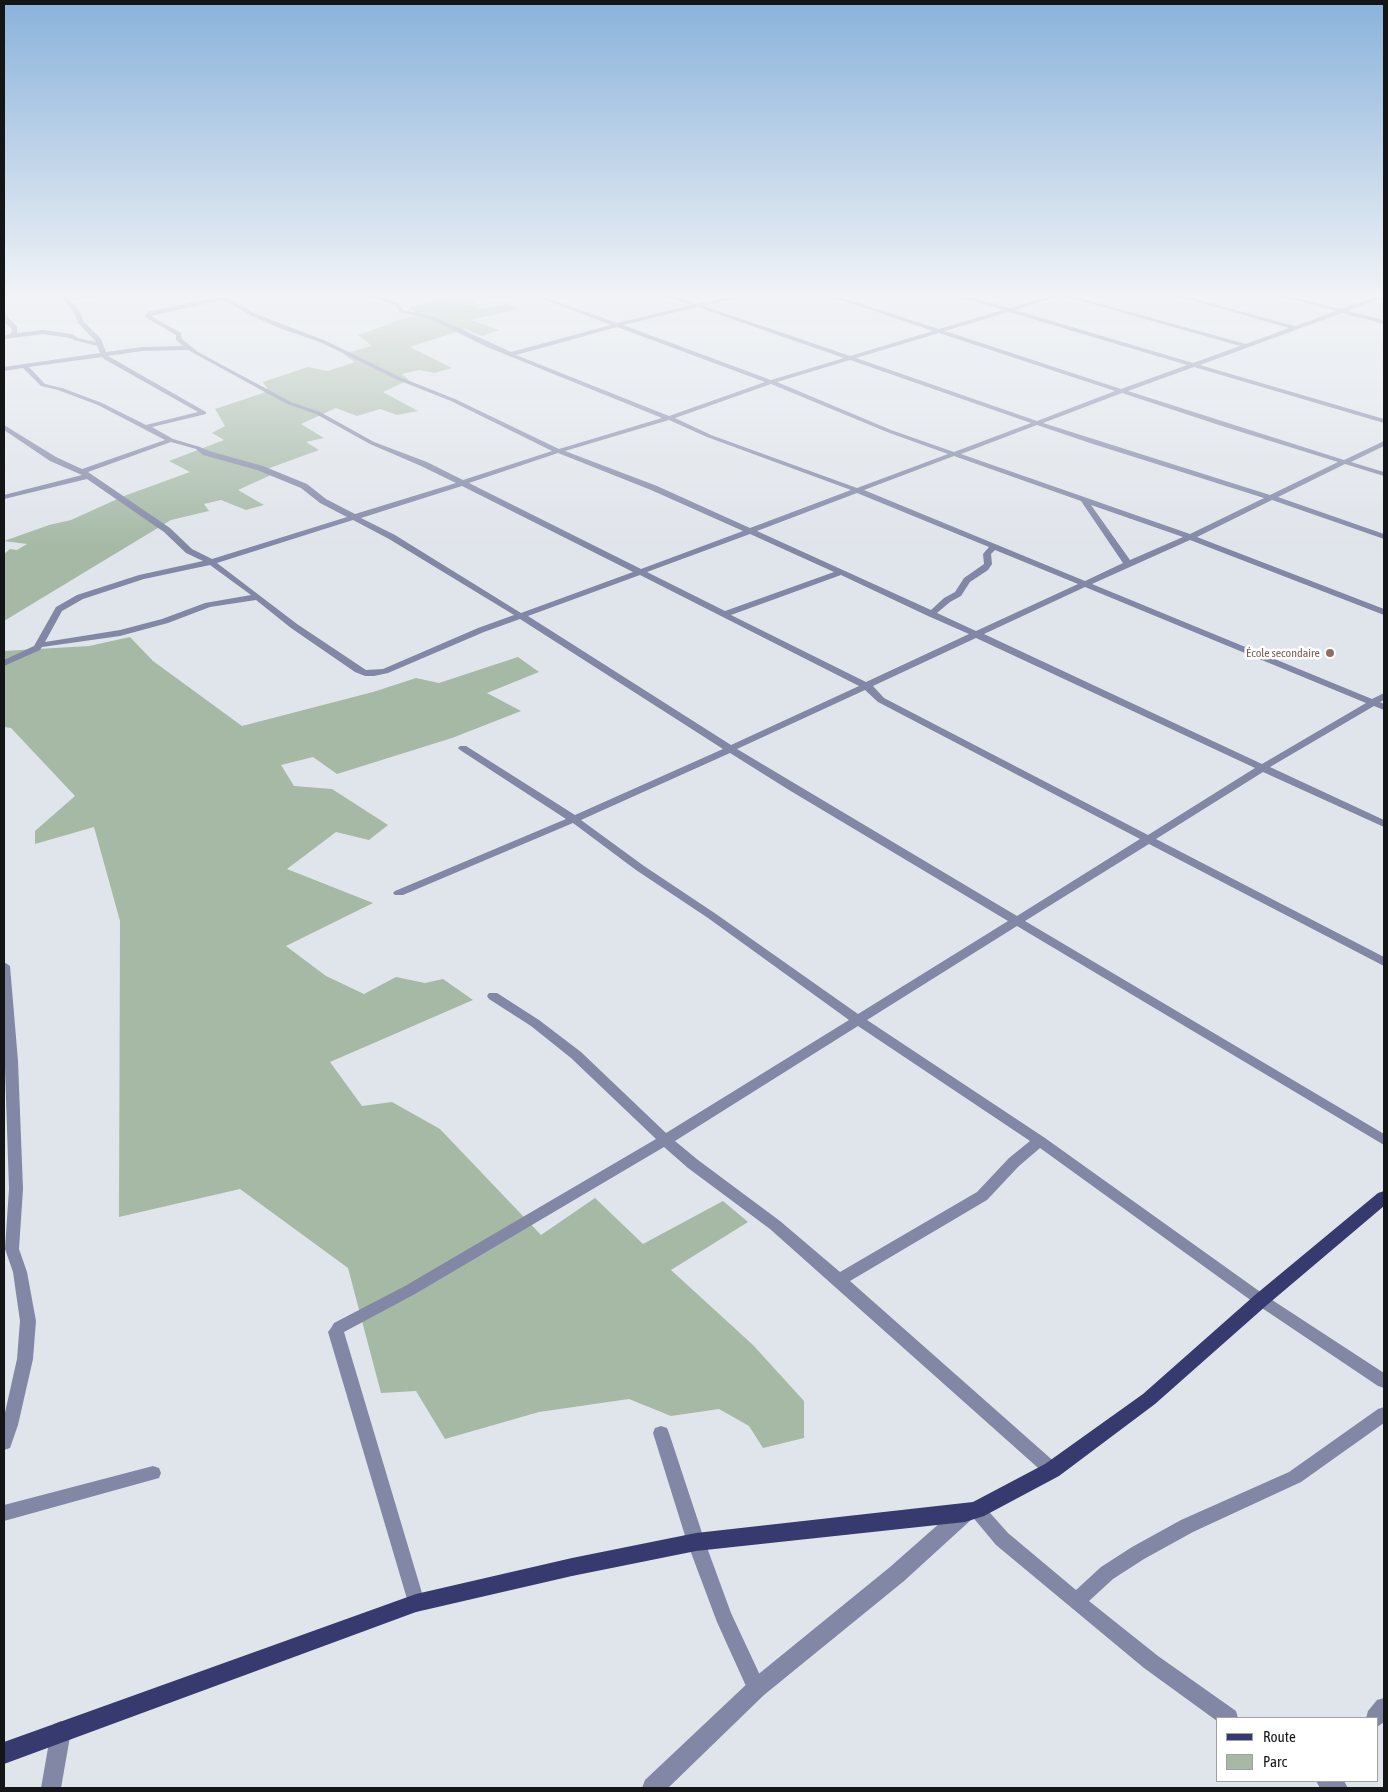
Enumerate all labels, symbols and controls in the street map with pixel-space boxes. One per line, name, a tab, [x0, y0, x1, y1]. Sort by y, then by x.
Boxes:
place label: École secondaire	[1246, 646, 1320, 660]
marker: École secondaire	[1324, 647, 1336, 659]
legend	[1216, 1717, 1378, 1782]
text: Route	[1263, 1728, 1296, 1745]
text: Parc	[1263, 1753, 1287, 1770]

